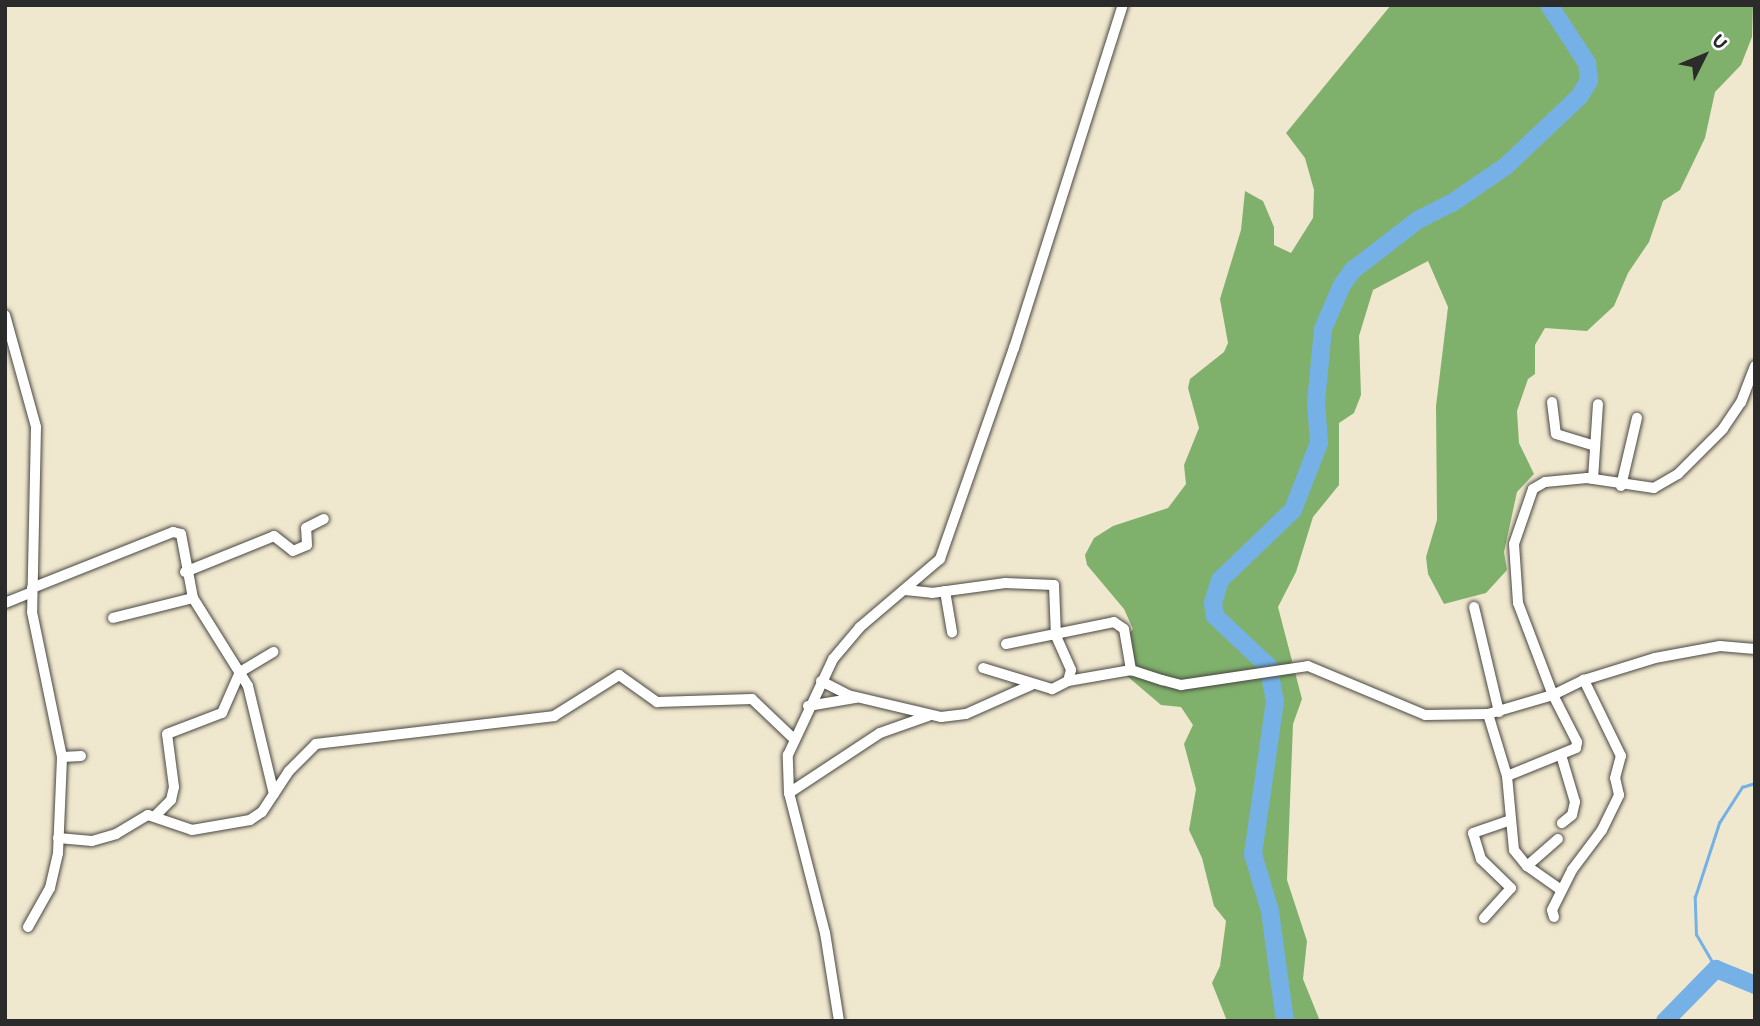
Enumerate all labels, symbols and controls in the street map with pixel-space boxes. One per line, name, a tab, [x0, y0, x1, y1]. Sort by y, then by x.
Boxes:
north arrow	[1669, 21, 1739, 91]
text: U	[1707, 29, 1732, 54]

